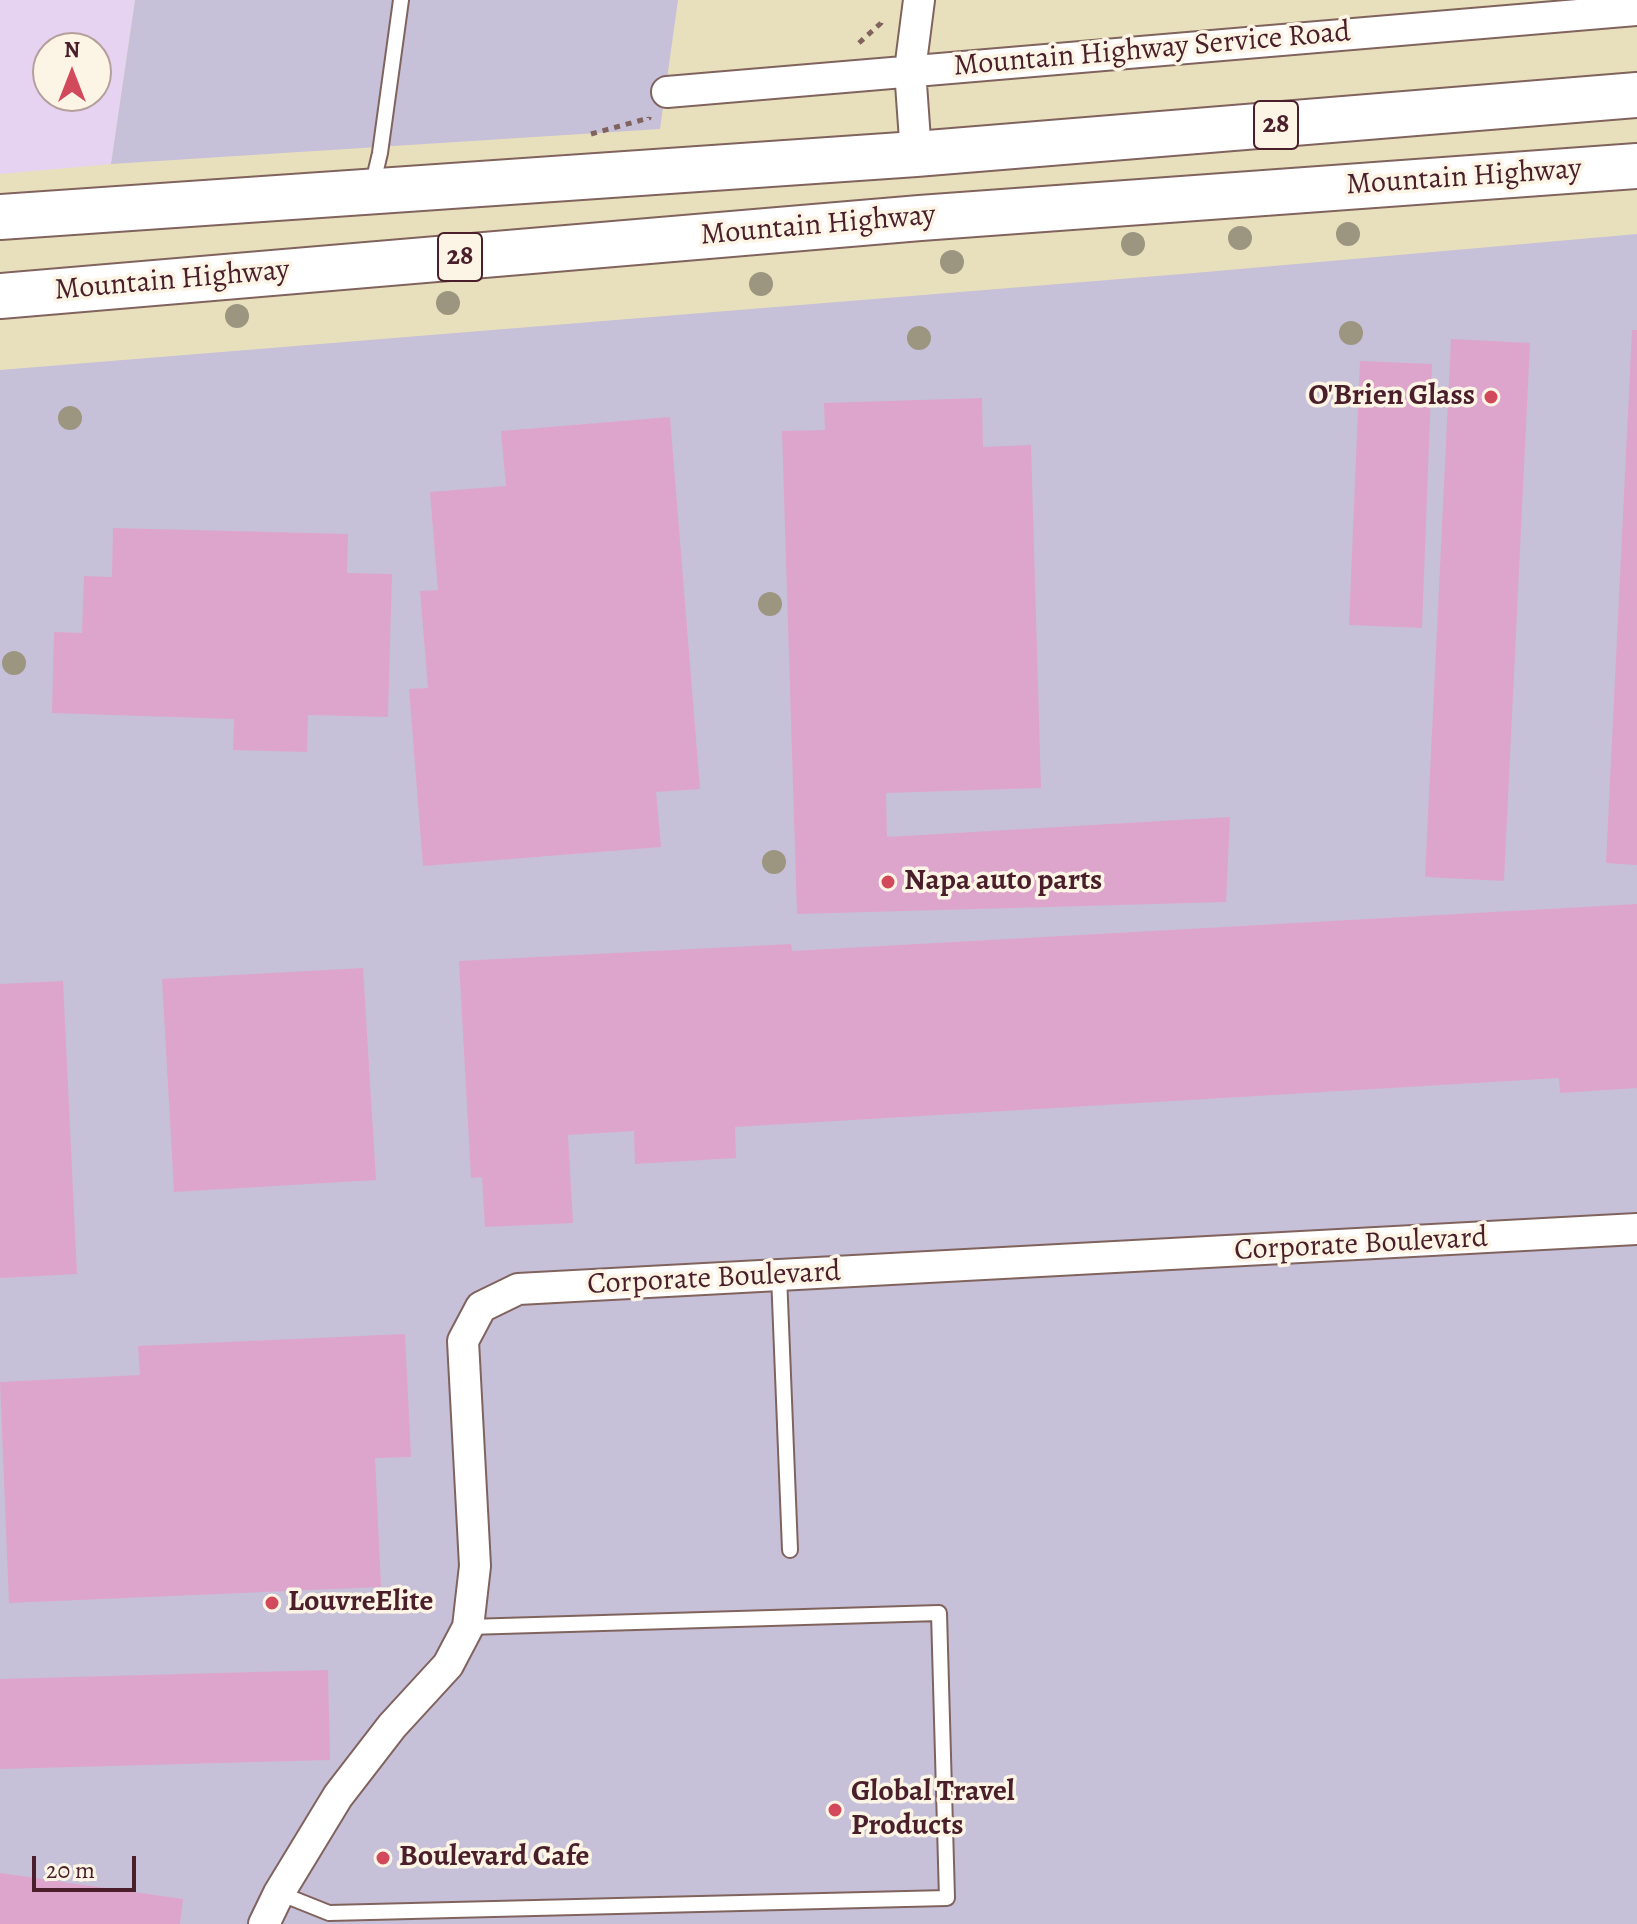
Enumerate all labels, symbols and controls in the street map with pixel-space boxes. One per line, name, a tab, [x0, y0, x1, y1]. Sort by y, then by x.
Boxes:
street label: Mountain Highway Service Road	[952, 15, 1352, 85]
north arrow	[32, 32, 112, 112]
text: N	[64, 35, 80, 65]
road number: 28	[1254, 101, 1298, 149]
street label: Mountain Highway	[1345, 152, 1583, 204]
street label: Mountain Highway	[699, 198, 937, 254]
road number: 28	[438, 233, 482, 281]
street label: Mountain Highway	[53, 253, 291, 309]
place label: O'Brien Glass	[1308, 379, 1475, 415]
marker: O'Brien Glass	[1482, 388, 1500, 406]
place label: Napa auto parts	[904, 864, 1102, 900]
marker: Napa auto parts	[879, 873, 897, 891]
street label: Corporate Boulevard	[1233, 1220, 1489, 1270]
street label: Corporate Boulevard	[586, 1254, 842, 1304]
place label: LouvreElite	[288, 1585, 433, 1621]
marker: LouvreElite	[263, 1594, 281, 1612]
place label: Global Travel Products	[851, 1775, 1015, 1846]
marker: Global Travel Products	[826, 1801, 844, 1819]
scale bar	[36, 1840, 140, 1890]
place label: Boulevard Cafe	[399, 1840, 589, 1876]
marker: Boulevard Cafe	[374, 1849, 392, 1867]
text: 20 m	[46, 1854, 95, 1886]

